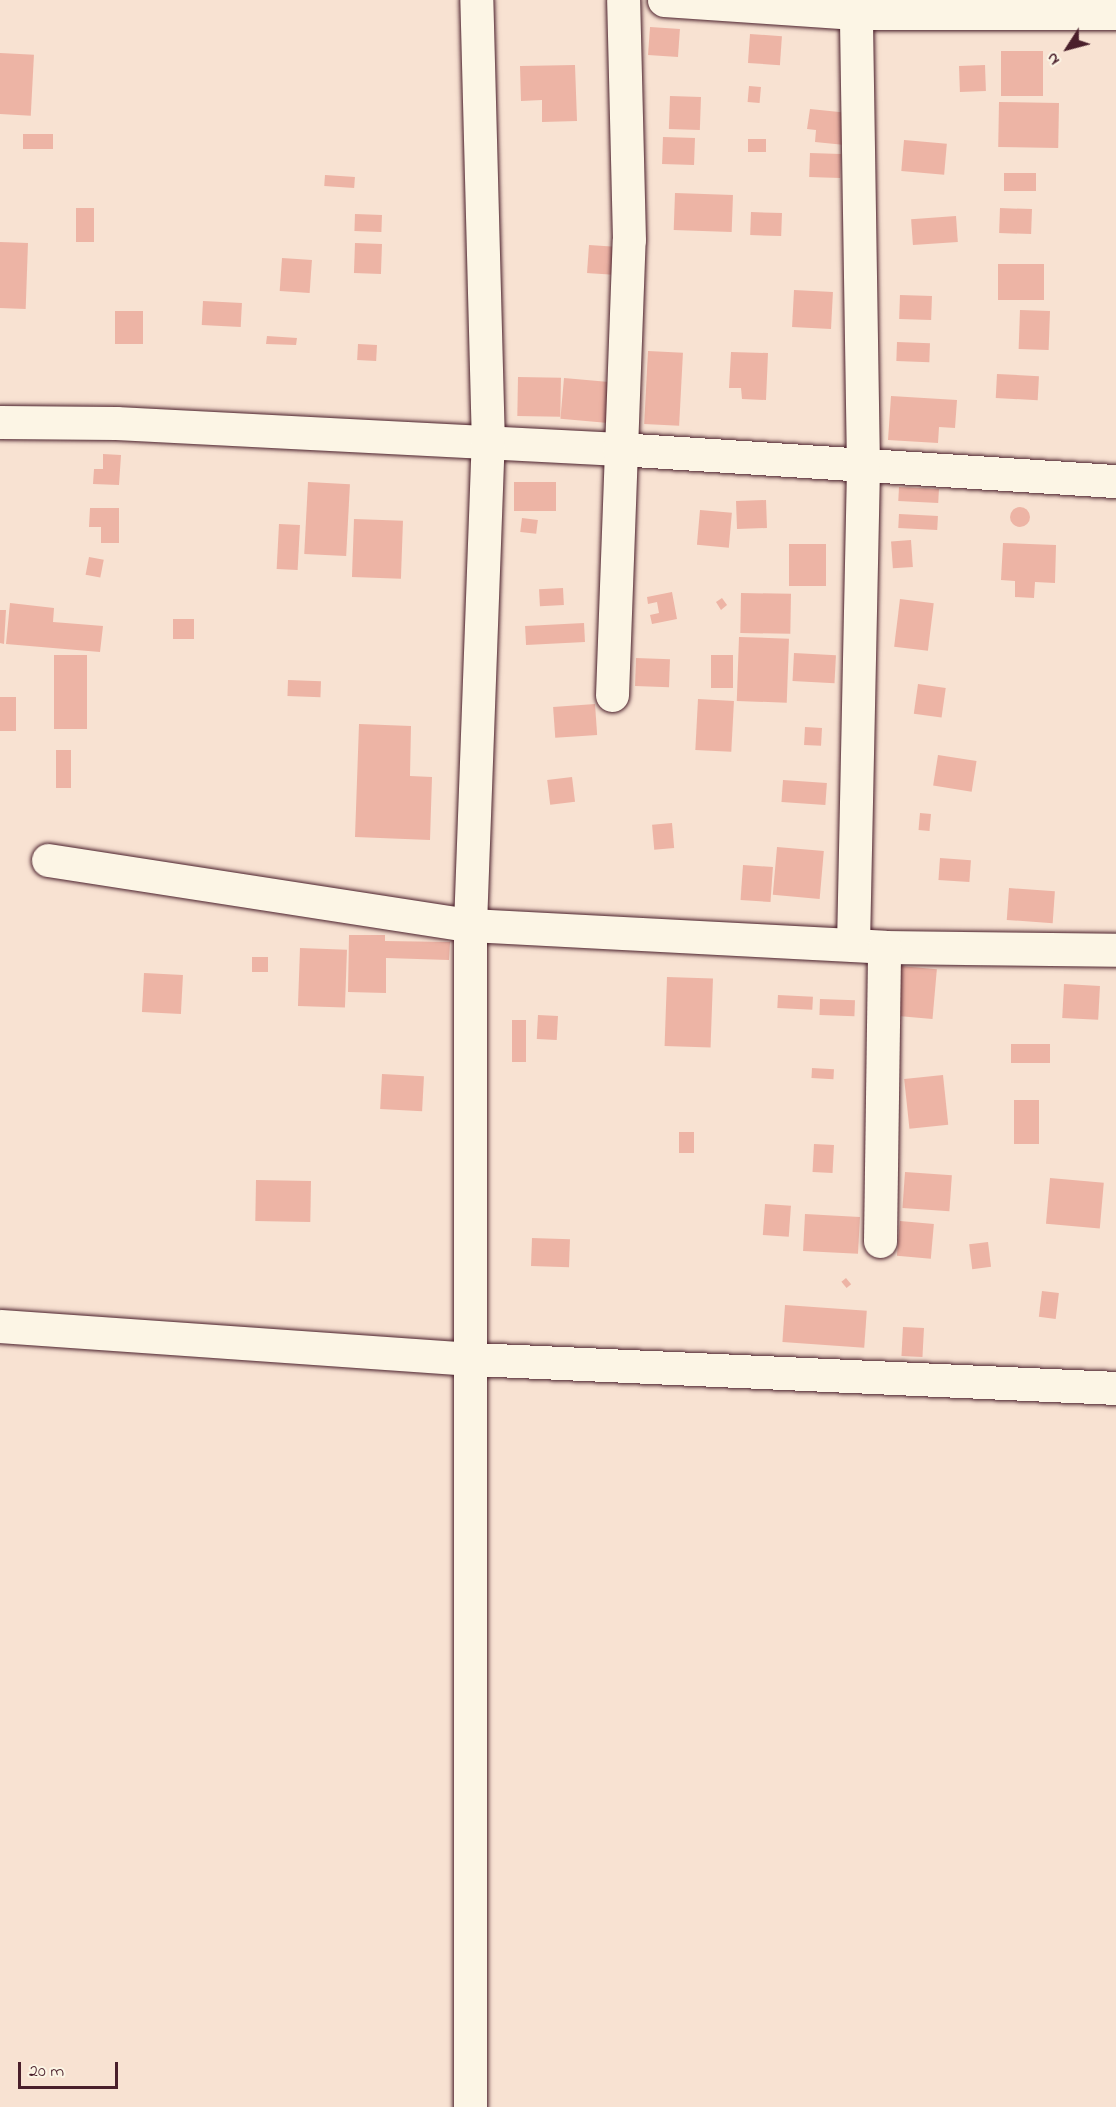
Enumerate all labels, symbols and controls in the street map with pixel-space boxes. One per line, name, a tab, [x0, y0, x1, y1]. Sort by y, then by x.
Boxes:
north arrow	[1038, 18, 1098, 78]
text: N	[1041, 47, 1066, 70]
scale bar	[21, 2050, 122, 2088]
text: 20 m	[29, 2059, 64, 2085]

